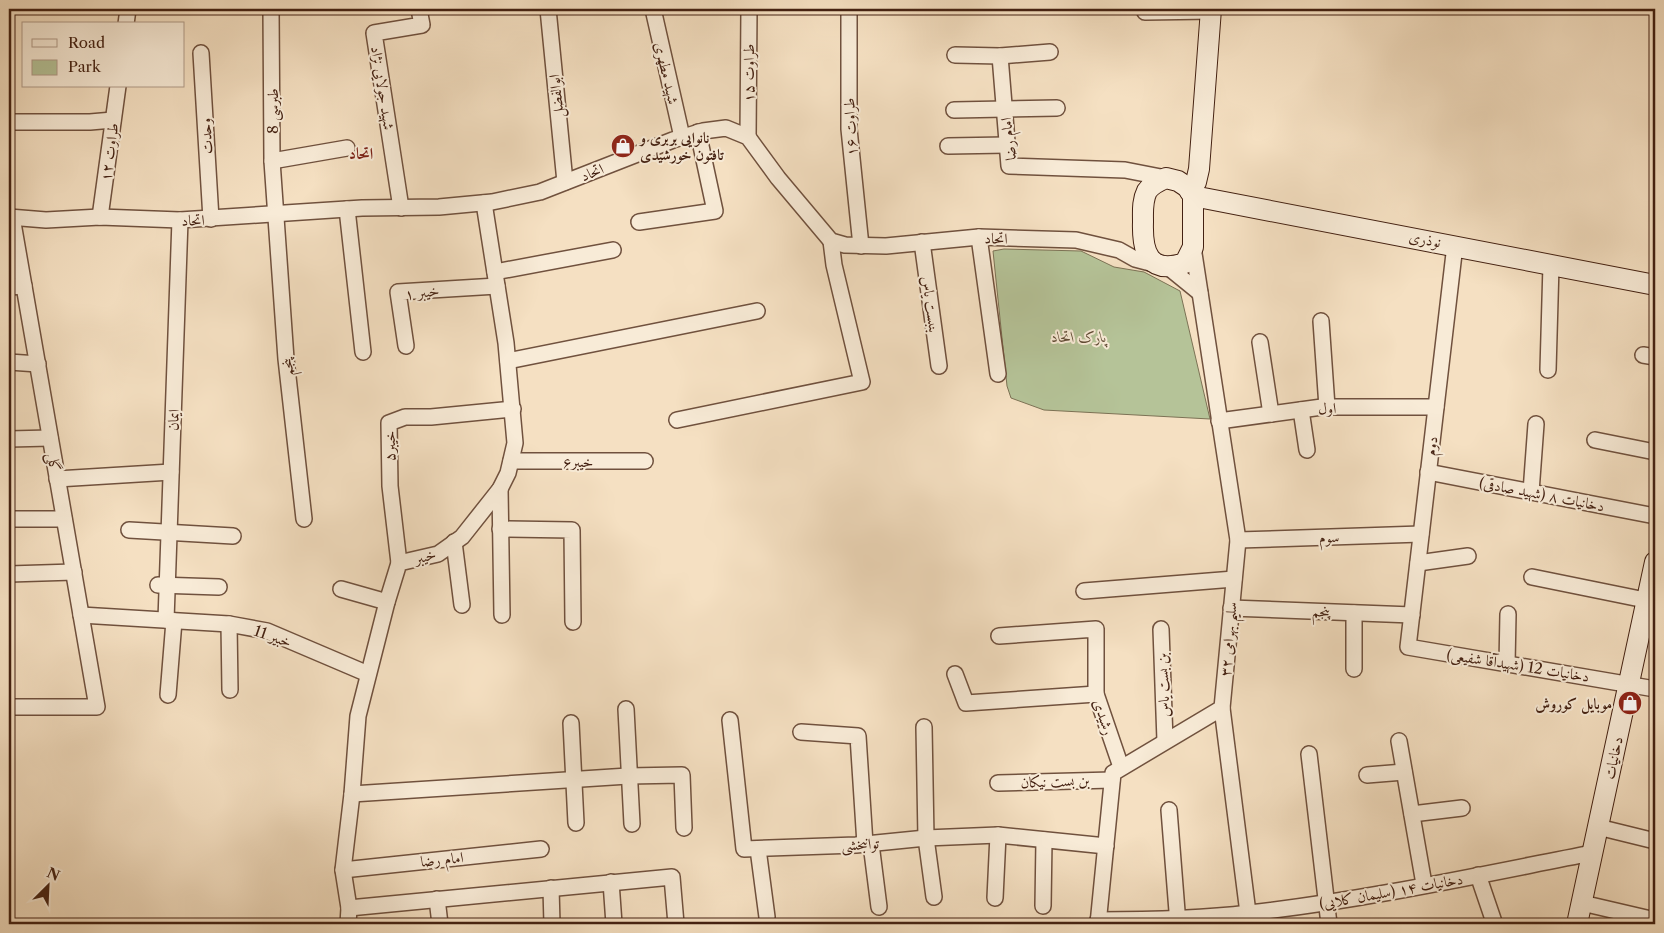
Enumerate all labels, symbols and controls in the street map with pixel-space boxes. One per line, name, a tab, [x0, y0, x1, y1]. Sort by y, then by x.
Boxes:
legend	[22, 22, 185, 88]
text: Road	[68, 33, 105, 52]
street label: شهید مطهری	[650, 40, 683, 106]
street label: طراوت ۱۵	[739, 44, 759, 102]
street label: شهید جولایی نژاد	[366, 45, 399, 131]
text: Park	[68, 57, 102, 76]
street label: ابوالفضل	[544, 73, 570, 119]
street label: طبرسی 8	[263, 88, 284, 134]
street label: طراوت ۱۶	[839, 97, 862, 157]
street label: امام رضا	[996, 116, 1024, 162]
street label: وحدت	[196, 118, 216, 154]
street label: طراوت ۱۲	[96, 122, 123, 182]
place label: نانوایی بربری و تافتون خورشیدی	[638, 128, 725, 164]
shop icon: نانوایی بربری و تافتون خورشیدی	[610, 133, 636, 159]
district label: اتحاد	[349, 143, 373, 163]
street label: اتحاد	[578, 159, 606, 185]
street label: اتحاد	[181, 210, 205, 230]
street label: نوذری	[1407, 227, 1443, 251]
street label: اتحاد	[984, 228, 1008, 248]
street label: بنبست یاس	[918, 275, 944, 333]
street label: خیبر ۱	[404, 280, 440, 304]
park label: پارک اتحاد	[1051, 327, 1108, 348]
street label: پنجم	[276, 355, 302, 377]
street label: اول	[1317, 398, 1337, 418]
street label: ایمان	[163, 409, 183, 431]
street label: خیبر۵	[380, 431, 399, 461]
street label: دوم	[1420, 435, 1446, 457]
street label: گلی	[41, 451, 65, 473]
street label: خیبر۶	[563, 452, 593, 471]
street label: دخانیات ۸ (شهید صادقی)	[1478, 473, 1606, 516]
street label: سوم	[1318, 527, 1340, 551]
street label: خیبر	[410, 544, 438, 569]
street label: سلیم بهرامی ۳۲	[1215, 601, 1247, 678]
street label: پنجم	[1311, 601, 1332, 626]
street label: خبیر 11	[252, 621, 294, 651]
street label: دخانیات 12 (شهیدآقا شفیعی)	[1445, 644, 1591, 688]
street label: بن بست یاس	[1152, 652, 1174, 717]
shop icon: موبایل کوروش	[1617, 690, 1643, 716]
place label: موبایل کوروش	[1535, 694, 1612, 715]
street label: رشیدی	[1089, 697, 1119, 737]
street label: دخانیات	[1599, 735, 1627, 781]
street label: بن بست نیکان	[1020, 770, 1090, 792]
street label: توانبخشی	[840, 833, 880, 857]
street label: امام رضا	[420, 847, 465, 875]
north arrow	[22, 860, 72, 910]
text: N	[44, 863, 63, 885]
street label: دخانیات ۱۴ (سلیمان کلایی)	[1318, 869, 1465, 914]

